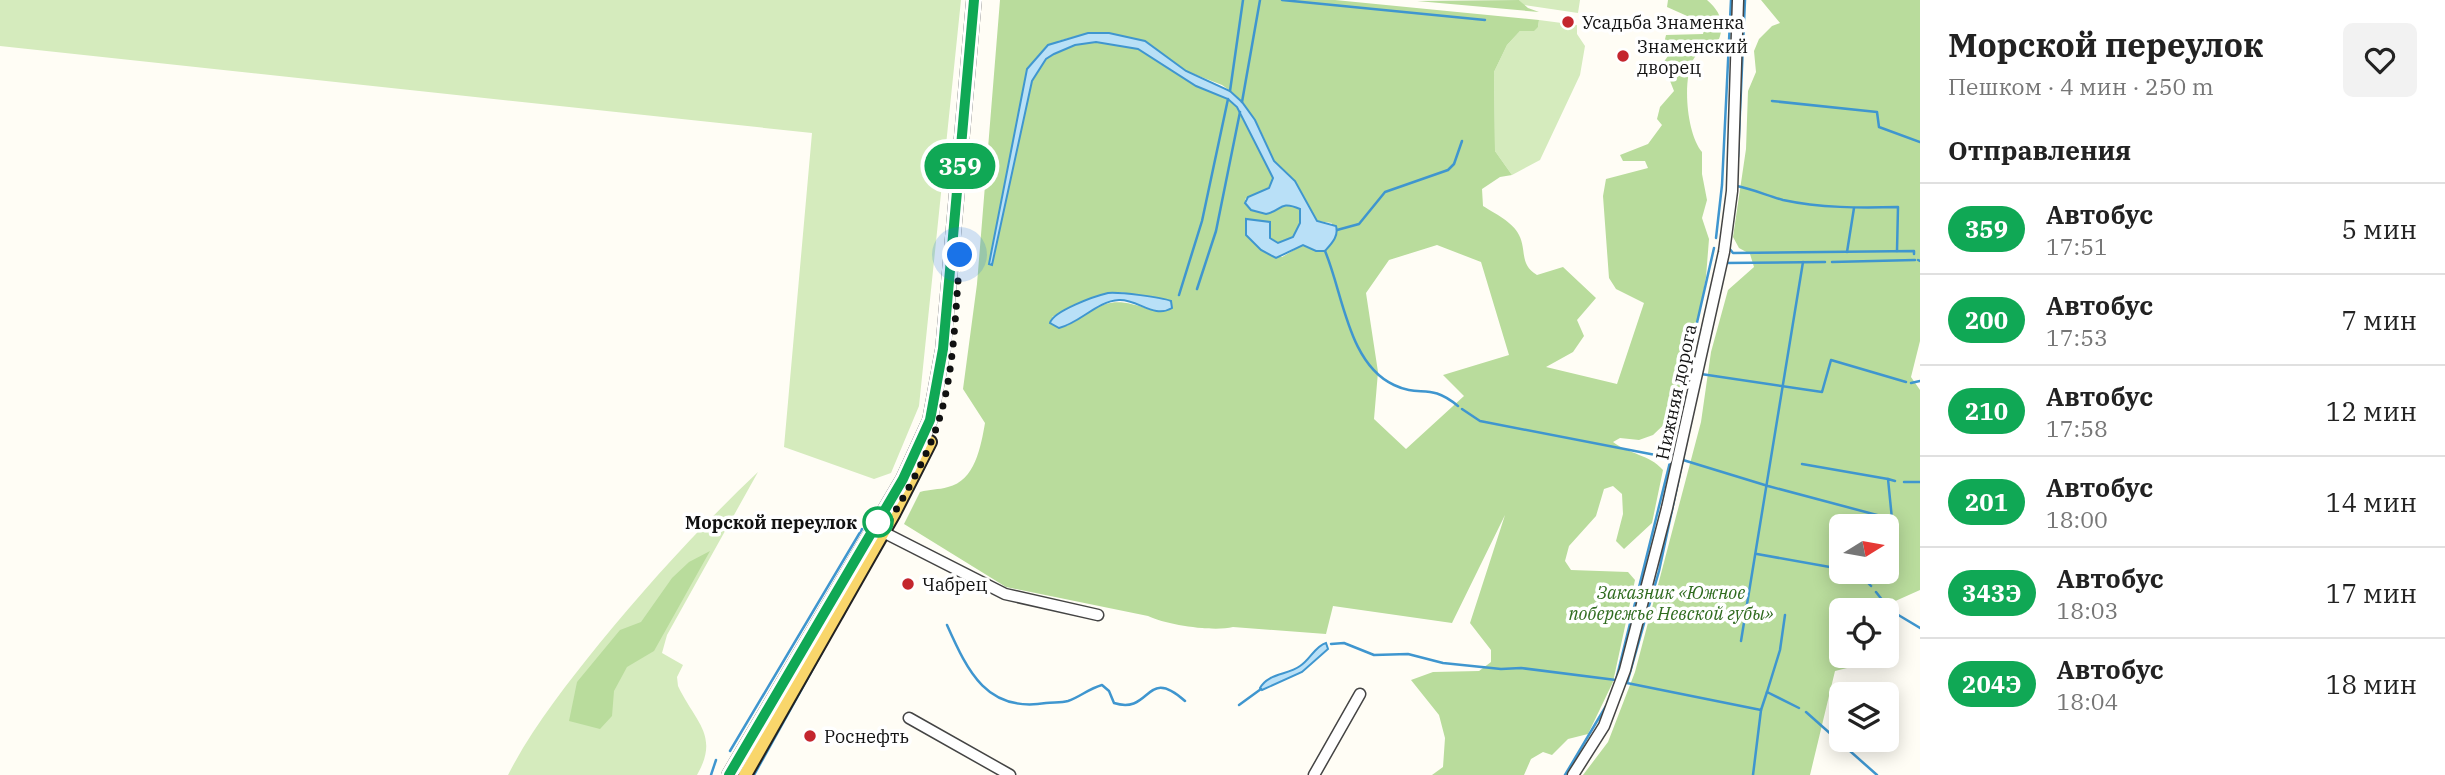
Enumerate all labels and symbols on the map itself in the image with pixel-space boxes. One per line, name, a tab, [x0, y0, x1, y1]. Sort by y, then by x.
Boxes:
place label: Усадьба Знаменка	[1582, 11, 1744, 34]
marker: Усадьба Знаменка	[1560, 14, 1576, 30]
place label: Знаменский дворец	[1637, 35, 1748, 79]
marker: Знаменский дворец	[1615, 48, 1631, 64]
line badge: 359	[920, 143, 1000, 189]
your location	[942, 237, 977, 272]
street label: Нижняя дорога	[1650, 322, 1702, 462]
marker: Морской переулок	[863, 507, 893, 537]
place label: Морской переулок	[685, 511, 857, 534]
north arrow	[1829, 514, 1899, 584]
place label: Чабрец	[922, 573, 987, 596]
marker: Чабрец	[900, 576, 916, 592]
park label: Заказник «Южное побережье Невской губы»	[1568, 581, 1774, 625]
place label: Роснефть	[824, 725, 909, 748]
marker: Роснефть	[802, 728, 818, 744]

